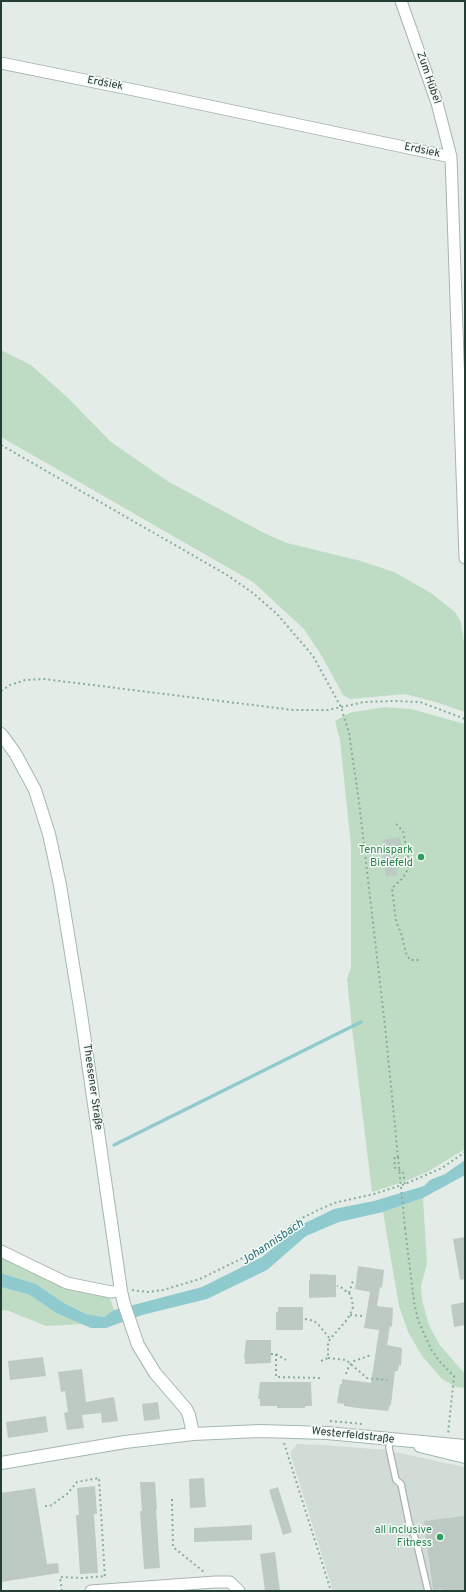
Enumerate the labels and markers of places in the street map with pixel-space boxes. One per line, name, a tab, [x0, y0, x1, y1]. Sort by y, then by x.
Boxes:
place label: Tennispark Bielefeld	[359, 844, 413, 870]
marker: Tennispark Bielefeld	[416, 852, 426, 862]
place label: all inclusive Fitness	[375, 1524, 432, 1550]
marker: all inclusive Fitness	[435, 1532, 445, 1542]

